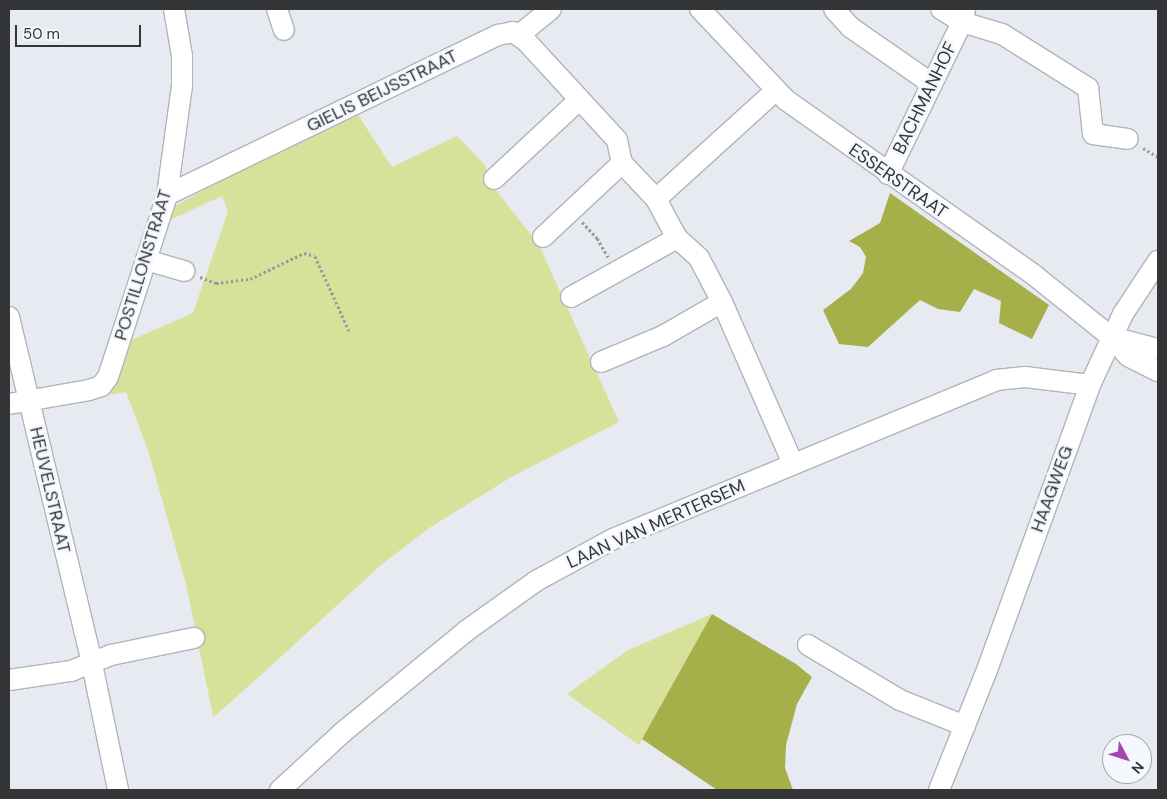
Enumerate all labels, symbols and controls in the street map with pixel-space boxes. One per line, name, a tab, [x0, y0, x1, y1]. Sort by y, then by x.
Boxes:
scale bar	[18, 15, 144, 47]
text: 50 m	[23, 24, 60, 44]
street label: BACHMANHOF	[888, 38, 962, 158]
street label: GIELIS BEIJSSTRAAT	[303, 45, 461, 137]
street label: ESSERSTRAAT	[845, 139, 951, 223]
street label: POSTILLONSTRAAT	[110, 187, 176, 343]
street label: HEUVELSTRAAT	[25, 425, 75, 555]
street label: HAAGWEG	[1026, 443, 1078, 535]
street label: LAAN VAN MERTERSEM	[564, 475, 748, 573]
north arrow	[1102, 734, 1152, 784]
text: N	[1128, 758, 1148, 778]

